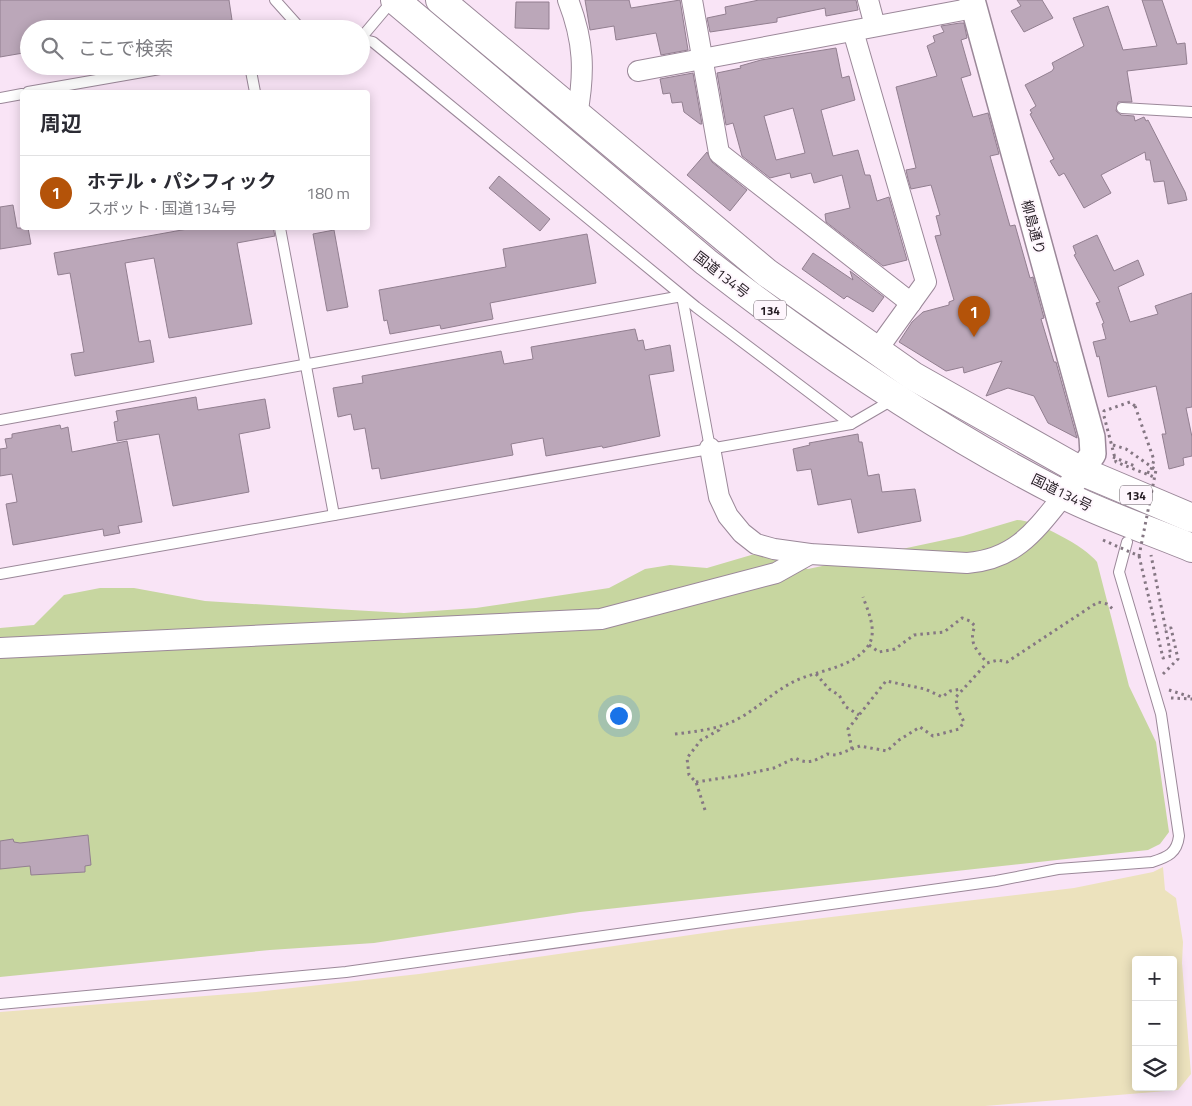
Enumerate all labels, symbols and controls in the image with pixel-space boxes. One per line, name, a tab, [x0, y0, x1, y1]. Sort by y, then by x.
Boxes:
search box	[20, 20, 370, 75]
text: ここで検索	[78, 33, 173, 62]
icon: search	[38, 34, 66, 62]
text: 周辺	[40, 107, 82, 139]
text: ホテル・パシフィック	[87, 166, 277, 195]
text: 1	[52, 181, 60, 205]
text: 180 m	[306, 181, 350, 205]
text: スポット · 国道134号	[87, 196, 236, 220]
street label: 柳島通り	[1017, 197, 1051, 257]
street label: 国道134号	[690, 246, 754, 302]
pin: 1	[958, 296, 990, 337]
road number: 134	[754, 300, 786, 320]
street label: 国道134号	[1028, 468, 1096, 516]
road number: 134	[1120, 486, 1152, 504]
your location	[606, 703, 632, 729]
map controls	[1132, 956, 1177, 1091]
button: +	[1132, 956, 1177, 1001]
button: −	[1132, 1001, 1177, 1046]
button: layers	[1132, 1046, 1177, 1091]

